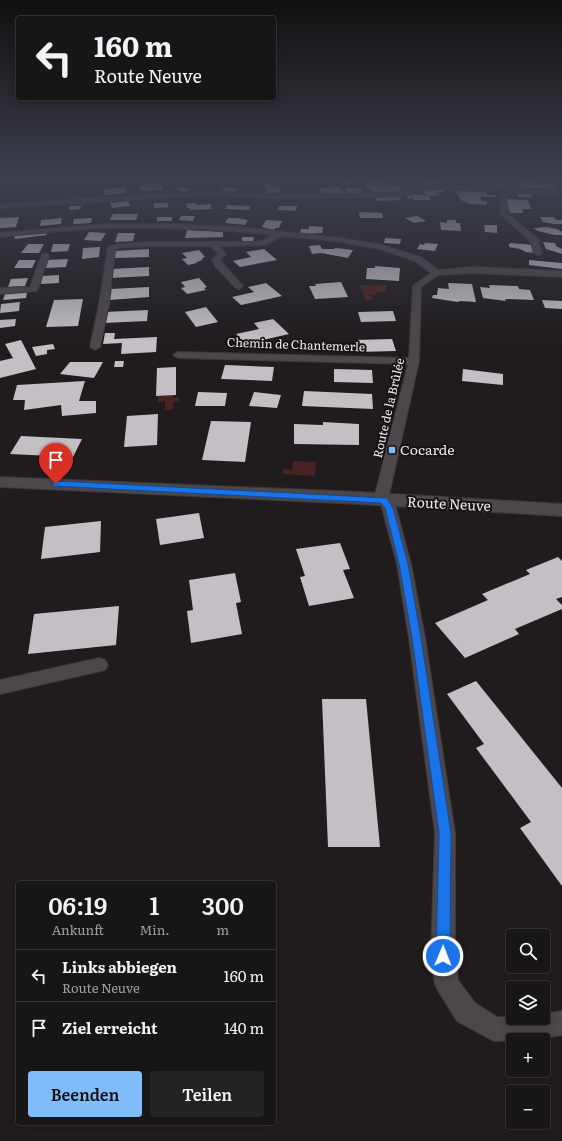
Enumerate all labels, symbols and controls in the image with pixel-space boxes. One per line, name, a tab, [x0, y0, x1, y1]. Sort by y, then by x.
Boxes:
text: 160 m	[94, 24, 173, 66]
icon: left	[28, 32, 80, 84]
text: Route Neuve	[94, 62, 202, 89]
street label: Chemin de Chantemerle	[227, 333, 365, 355]
street label: Route de la Brûlée	[368, 356, 408, 460]
place label: Cocarde	[400, 439, 455, 459]
pin	[39, 443, 73, 484]
marker: Cocarde	[387, 445, 397, 455]
icon: arrive	[45, 449, 67, 471]
street label: Route Neuve	[407, 491, 491, 515]
text: 06:19	[48, 887, 107, 922]
text: 1	[150, 887, 159, 922]
text: 300	[202, 887, 244, 922]
text: Ankunft	[52, 920, 104, 939]
text: Min.	[139, 920, 170, 939]
text: m	[216, 920, 229, 939]
map controls	[506, 929, 550, 1129]
button: search	[506, 929, 550, 973]
position arrow	[422, 935, 464, 977]
text: Links abbiegen	[62, 955, 177, 978]
text: 160 m	[224, 964, 264, 987]
icon: left	[28, 965, 50, 987]
text: Route Neuve	[62, 978, 140, 997]
button: layers	[506, 981, 550, 1025]
text: Ziel erreicht	[62, 1016, 157, 1039]
text: 140 m	[224, 1016, 264, 1039]
icon: arrive	[28, 1017, 50, 1039]
button: +	[506, 1033, 550, 1077]
button: Beenden	[28, 1071, 142, 1117]
button: Teilen	[150, 1071, 264, 1117]
button: −	[506, 1085, 550, 1129]

